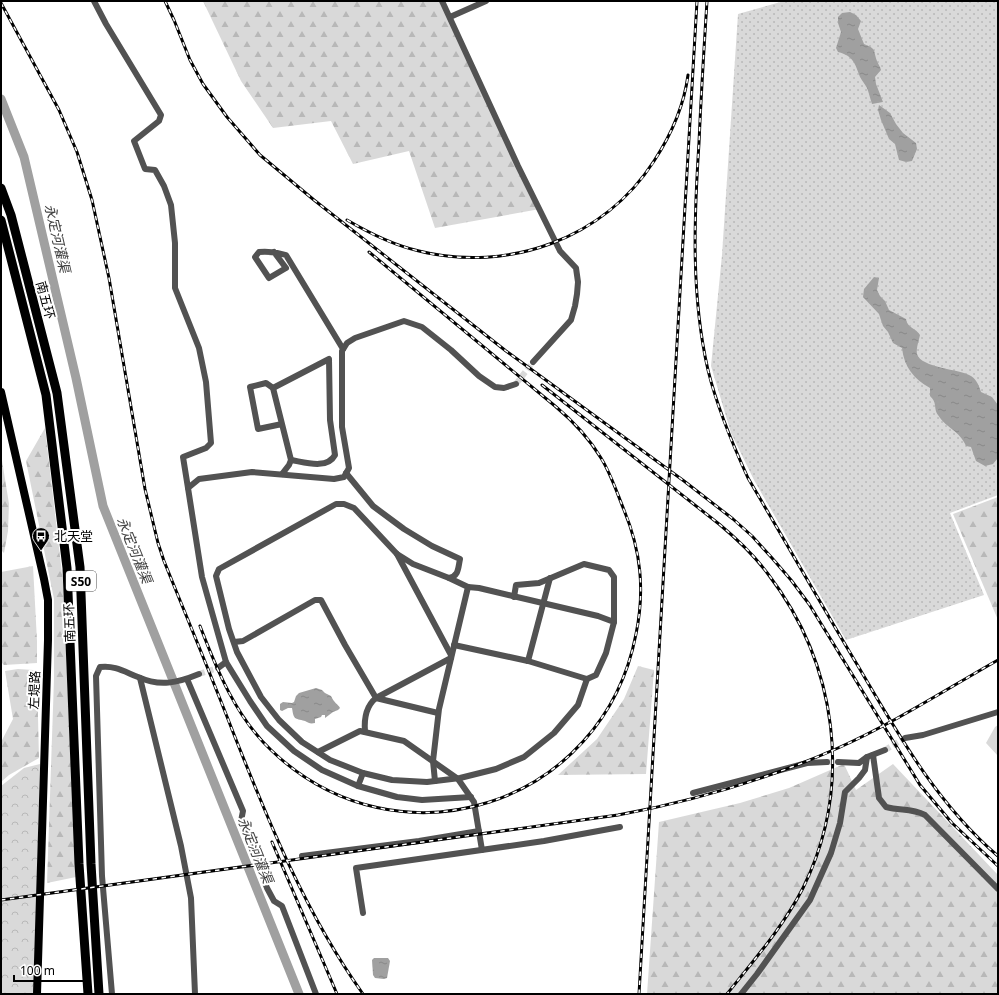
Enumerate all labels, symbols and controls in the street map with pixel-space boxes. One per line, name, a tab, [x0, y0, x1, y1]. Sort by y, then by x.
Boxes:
water label: 永定河灌渠	[41, 202, 76, 276]
street label: 南五环	[32, 279, 60, 321]
water label: 永定河灌渠	[113, 514, 158, 588]
bus stop icon: 北天堂	[31, 526, 51, 551]
place label: 北天堂	[54, 527, 93, 545]
road number: S50	[66, 571, 96, 591]
street label: 南五环	[59, 603, 79, 643]
street label: 左堤路	[24, 670, 44, 710]
water label: 永定河灌渠	[234, 814, 279, 888]
scale bar	[14, 957, 87, 983]
text: 100 m	[20, 962, 55, 979]

